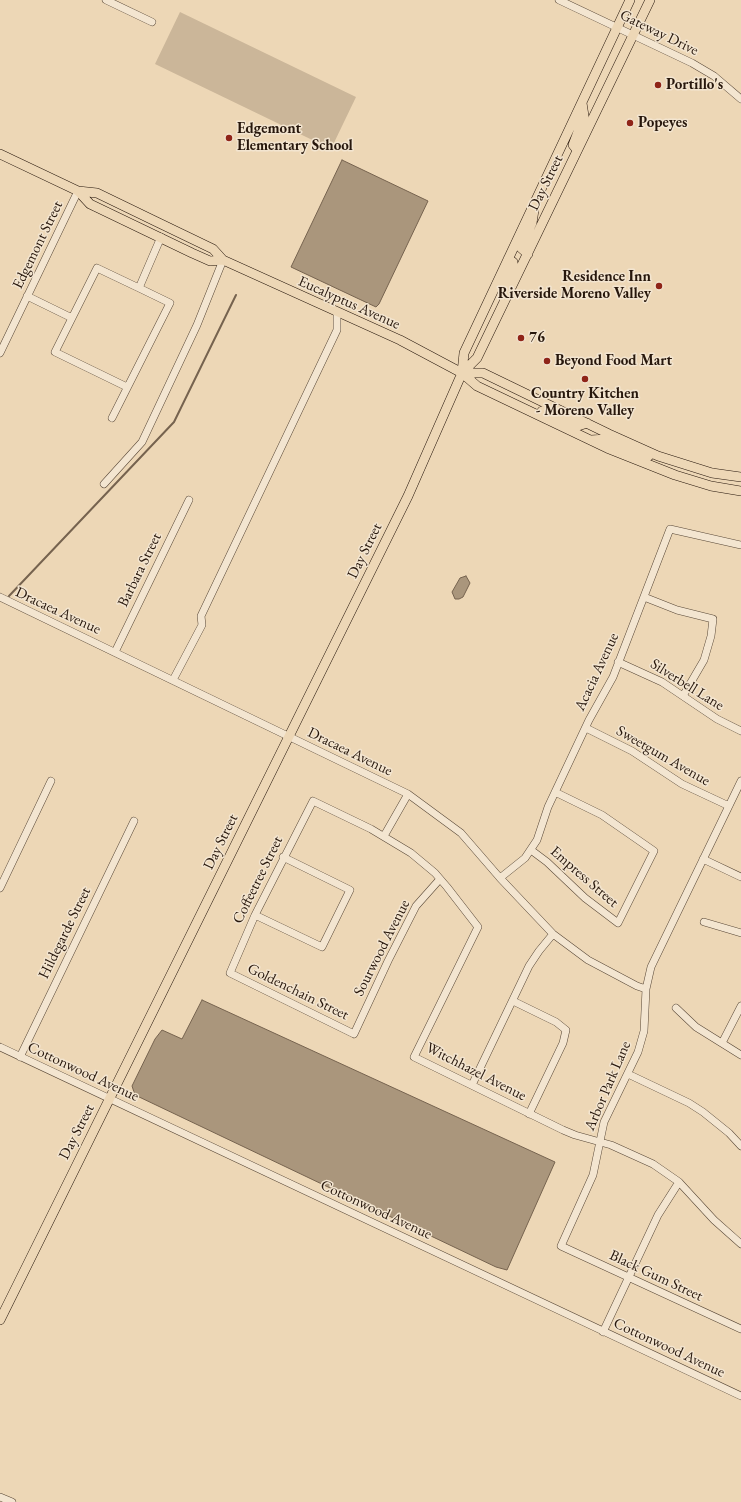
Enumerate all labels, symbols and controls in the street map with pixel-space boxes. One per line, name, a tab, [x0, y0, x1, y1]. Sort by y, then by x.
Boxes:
street label: Gateway Drive	[617, 6, 701, 60]
place label: Portillo's	[666, 76, 723, 94]
marker: Portillo's	[653, 80, 663, 90]
place label: Popeyes	[638, 114, 687, 132]
marker: Popeyes	[625, 118, 635, 128]
place label: Edgemont Elementary School	[237, 120, 353, 155]
marker: Edgemont Elementary School	[224, 133, 234, 143]
street label: Day Street	[525, 152, 567, 214]
street label: Edgemont Street	[9, 198, 67, 292]
place label: Residence Inn Riverside Moreno Valley	[498, 268, 651, 303]
street label: Eucalyptus Avenue	[295, 272, 403, 334]
marker: Residence Inn Riverside Moreno Valley	[654, 281, 664, 291]
place label: 76	[529, 329, 545, 347]
marker: 76	[516, 333, 526, 343]
place label: Beyond Food Mart	[555, 352, 672, 370]
marker: Beyond Food Mart	[542, 356, 552, 366]
marker: Country Kitchen - Moreno Valley	[580, 374, 590, 384]
place label: Country Kitchen - Moreno Valley	[531, 385, 639, 420]
street label: Day Street	[344, 520, 386, 582]
street label: Barbara Street	[114, 530, 166, 610]
street label: Dracaea Avenue	[12, 583, 104, 639]
street label: Acacia Avenue	[571, 630, 623, 714]
street label: Silverbell Lane	[647, 655, 727, 715]
street label: Sweetgum Avenue	[613, 722, 713, 790]
street label: Dracaea Avenue	[305, 724, 395, 780]
street label: Day Street	[200, 811, 242, 873]
street label: Coffeetree Street	[229, 833, 287, 927]
street label: Empress Street	[546, 843, 622, 911]
street label: Hildegarde Street	[35, 884, 95, 982]
street label: Sourwood Avenue	[350, 897, 414, 999]
street label: Goldenchain Street	[244, 960, 352, 1024]
street label: Cottonwood Avenue	[24, 1038, 142, 1106]
street label: Arbor Park Lane	[581, 1038, 635, 1134]
street label: Witchhazel Avenue	[423, 1039, 529, 1105]
street label: Day Street	[55, 1101, 99, 1163]
street label: Cottonwood Avenue	[317, 1176, 435, 1244]
street label: Black Gum Street	[606, 1247, 706, 1305]
street label: Cottonwood Avenue	[610, 1314, 728, 1382]

